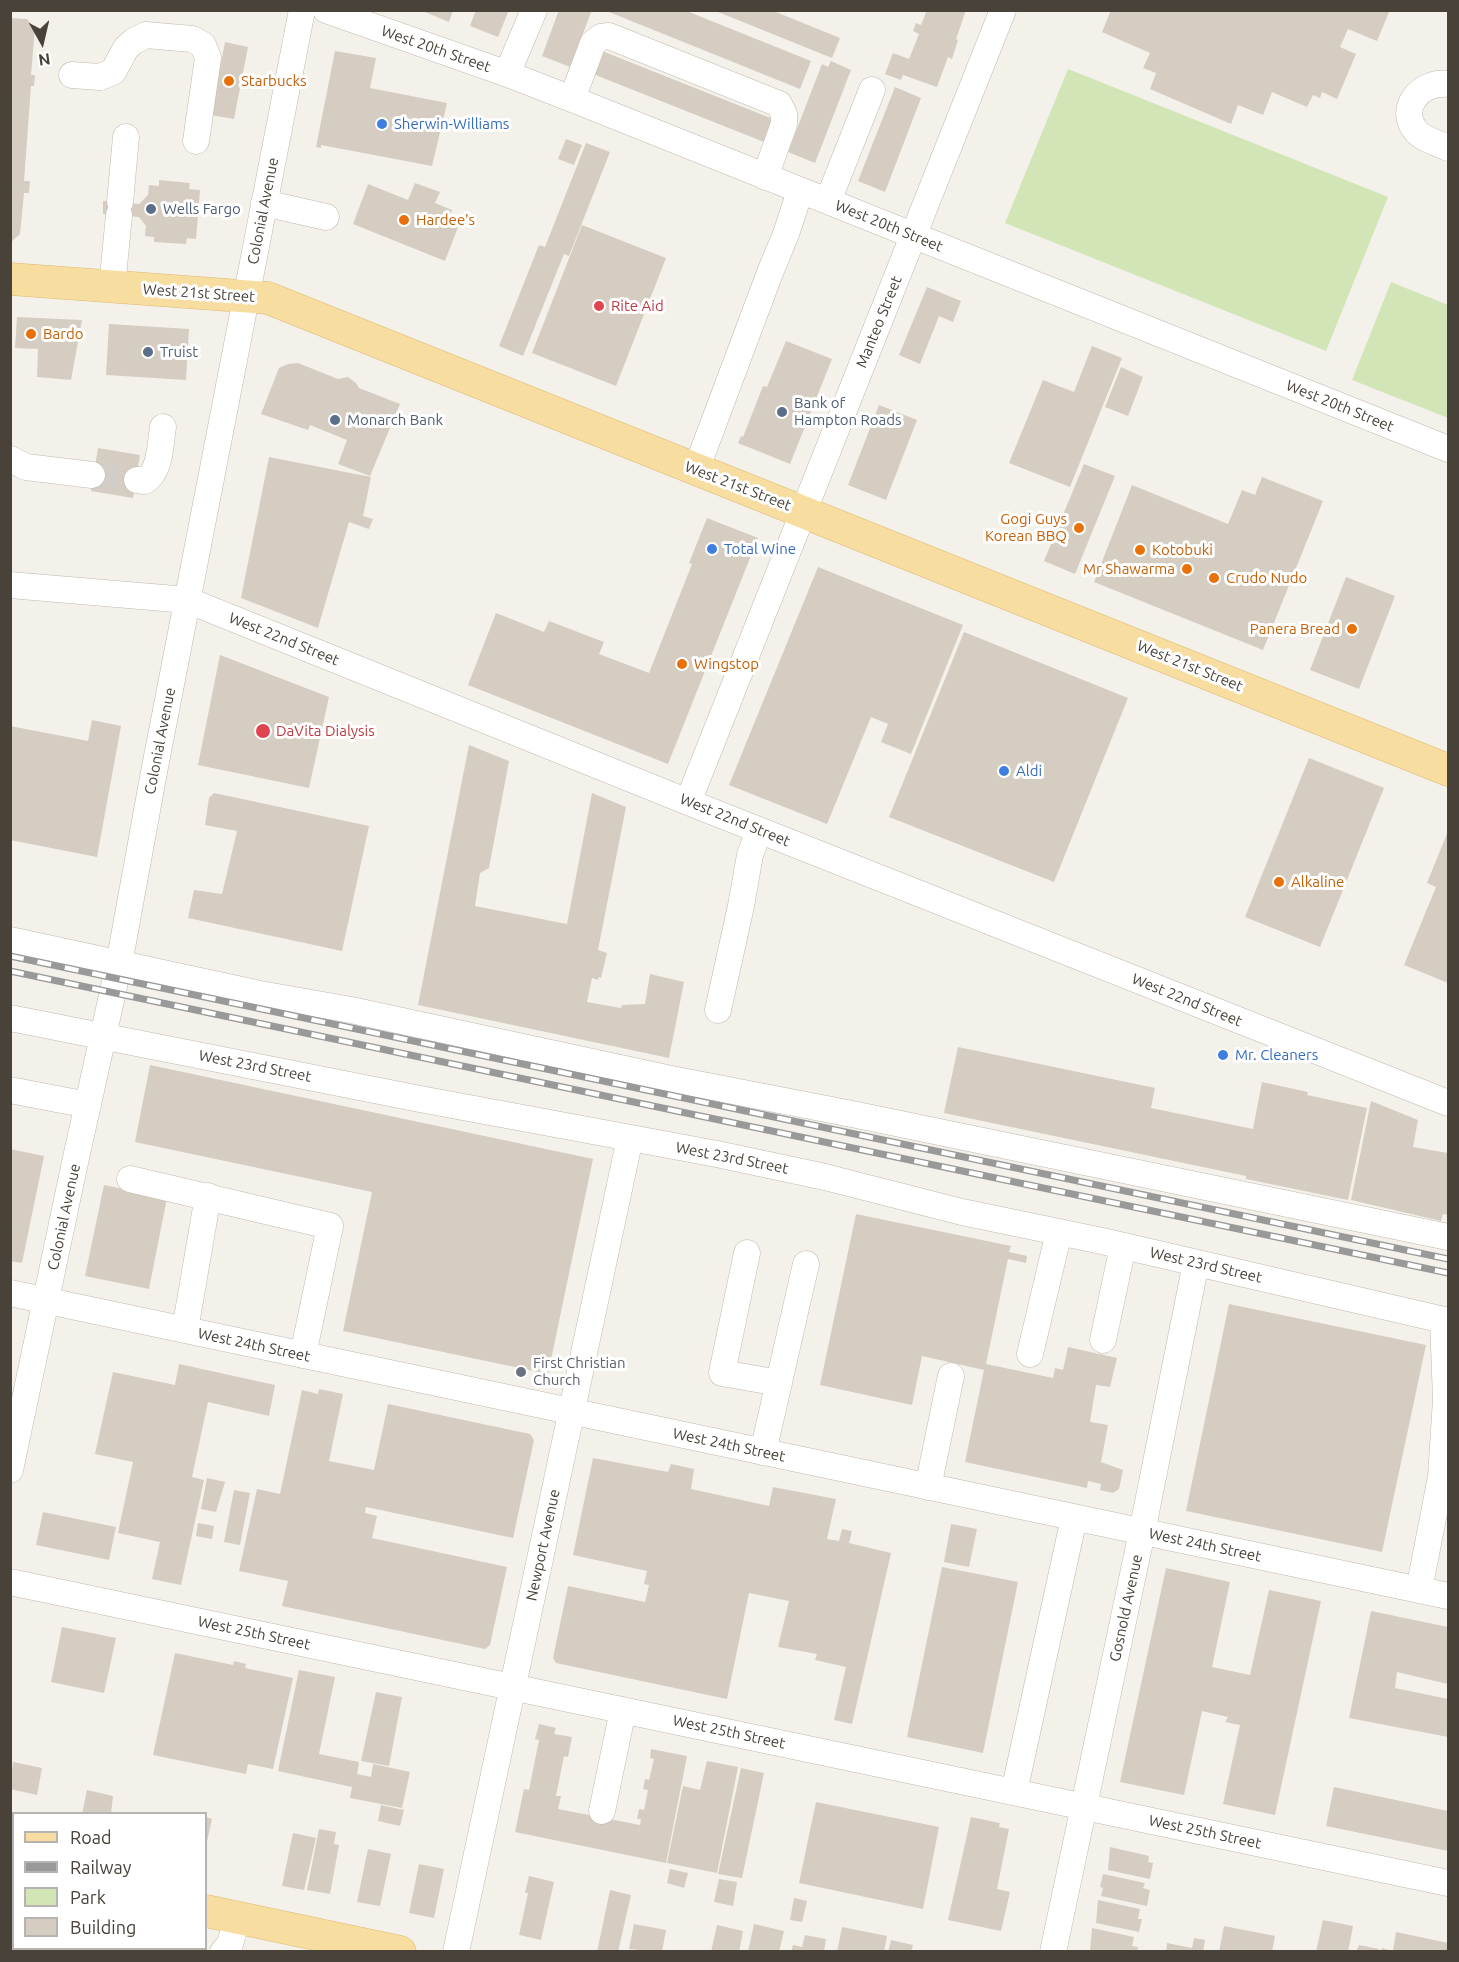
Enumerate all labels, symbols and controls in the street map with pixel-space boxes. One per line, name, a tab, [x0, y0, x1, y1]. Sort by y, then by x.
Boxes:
north arrow	[12, 12, 72, 72]
street label: West 20th Street	[379, 22, 493, 76]
text: N	[37, 50, 52, 70]
place label: Starbucks	[241, 72, 307, 90]
marker: Starbucks	[222, 74, 236, 88]
place label: Sherwin-Williams	[394, 115, 509, 133]
marker: Sherwin-Williams	[375, 117, 389, 131]
street label: Colonial Avenue	[244, 156, 282, 266]
street label: West 20th Street	[833, 196, 945, 256]
place label: Wells Fargo	[163, 200, 241, 218]
marker: Wells Fargo	[144, 202, 158, 216]
place label: Hardee's	[416, 211, 475, 229]
marker: Hardee's	[397, 213, 411, 227]
street label: Manteo Street	[852, 273, 906, 371]
street label: West 21st Street	[142, 280, 256, 306]
place label: Rite Aid	[611, 297, 664, 315]
marker: Rite Aid	[592, 299, 606, 313]
place label: Bardo	[43, 325, 83, 343]
marker: Bardo	[24, 327, 38, 341]
place label: Truist	[160, 343, 198, 361]
marker: Truist	[141, 345, 155, 359]
street label: West 20th Street	[1284, 376, 1396, 436]
place label: Bank of Hampton Roads	[794, 394, 902, 429]
marker: Bank of Hampton Roads	[775, 405, 789, 419]
place label: Monarch Bank	[347, 411, 443, 429]
marker: Monarch Bank	[328, 413, 342, 427]
street label: West 21st Street	[682, 457, 794, 515]
place label: Gogi Guys Korean BBQ	[985, 510, 1067, 545]
marker: Gogi Guys Korean BBQ	[1072, 521, 1086, 535]
place label: Total Wine	[724, 540, 796, 558]
place label: Kotobuki	[1152, 541, 1213, 559]
marker: Total Wine	[705, 542, 719, 556]
marker: Kotobuki	[1133, 543, 1147, 557]
place label: Mr Shawarma	[1083, 560, 1175, 578]
marker: Mr Shawarma	[1180, 562, 1194, 576]
place label: Crudo Nudo	[1226, 569, 1307, 587]
marker: Crudo Nudo	[1207, 571, 1221, 585]
street label: West 22nd Street	[226, 609, 342, 669]
place label: Panera Bread	[1250, 620, 1340, 638]
marker: Panera Bread	[1345, 622, 1359, 636]
street label: West 21st Street	[1135, 637, 1245, 695]
place label: Wingstop	[694, 655, 759, 673]
marker: Wingstop	[675, 657, 689, 671]
street label: Colonial Avenue	[141, 686, 179, 796]
marker: DaVita Dialysis	[254, 722, 272, 740]
place label: DaVita Dialysis	[276, 722, 375, 740]
place label: Aldi	[1016, 762, 1042, 780]
marker: Aldi	[997, 764, 1011, 778]
street label: West 22nd Street	[677, 790, 793, 850]
place label: Alkaline	[1291, 873, 1344, 891]
marker: Alkaline	[1272, 875, 1286, 889]
street label: West 22nd Street	[1129, 970, 1245, 1030]
street label: West 23rd Street	[197, 1046, 313, 1086]
place label: Mr. Cleaners	[1235, 1046, 1318, 1064]
marker: Mr. Cleaners	[1216, 1048, 1230, 1062]
street label: West 23rd Street	[674, 1138, 790, 1178]
street label: Colonial Avenue	[44, 1162, 84, 1272]
street label: West 23rd Street	[1148, 1243, 1264, 1287]
street label: West 24th Street	[196, 1324, 312, 1366]
place label: First Christian Church	[533, 1354, 625, 1389]
marker: First Christian Church	[514, 1365, 528, 1379]
street label: West 24th Street	[671, 1424, 787, 1466]
street label: Newport Avenue	[522, 1488, 564, 1602]
street label: West 24th Street	[1147, 1524, 1263, 1566]
street label: Gosnold Avenue	[1106, 1553, 1146, 1663]
street label: West 25th Street	[196, 1612, 312, 1654]
street label: West 25th Street	[671, 1711, 787, 1753]
street label: West 25th Street	[1147, 1811, 1263, 1853]
legend	[12, 1812, 207, 1950]
text: Road	[70, 1827, 112, 1847]
text: Railway	[70, 1857, 131, 1877]
text: Park	[70, 1887, 106, 1907]
text: Building	[70, 1917, 136, 1937]

